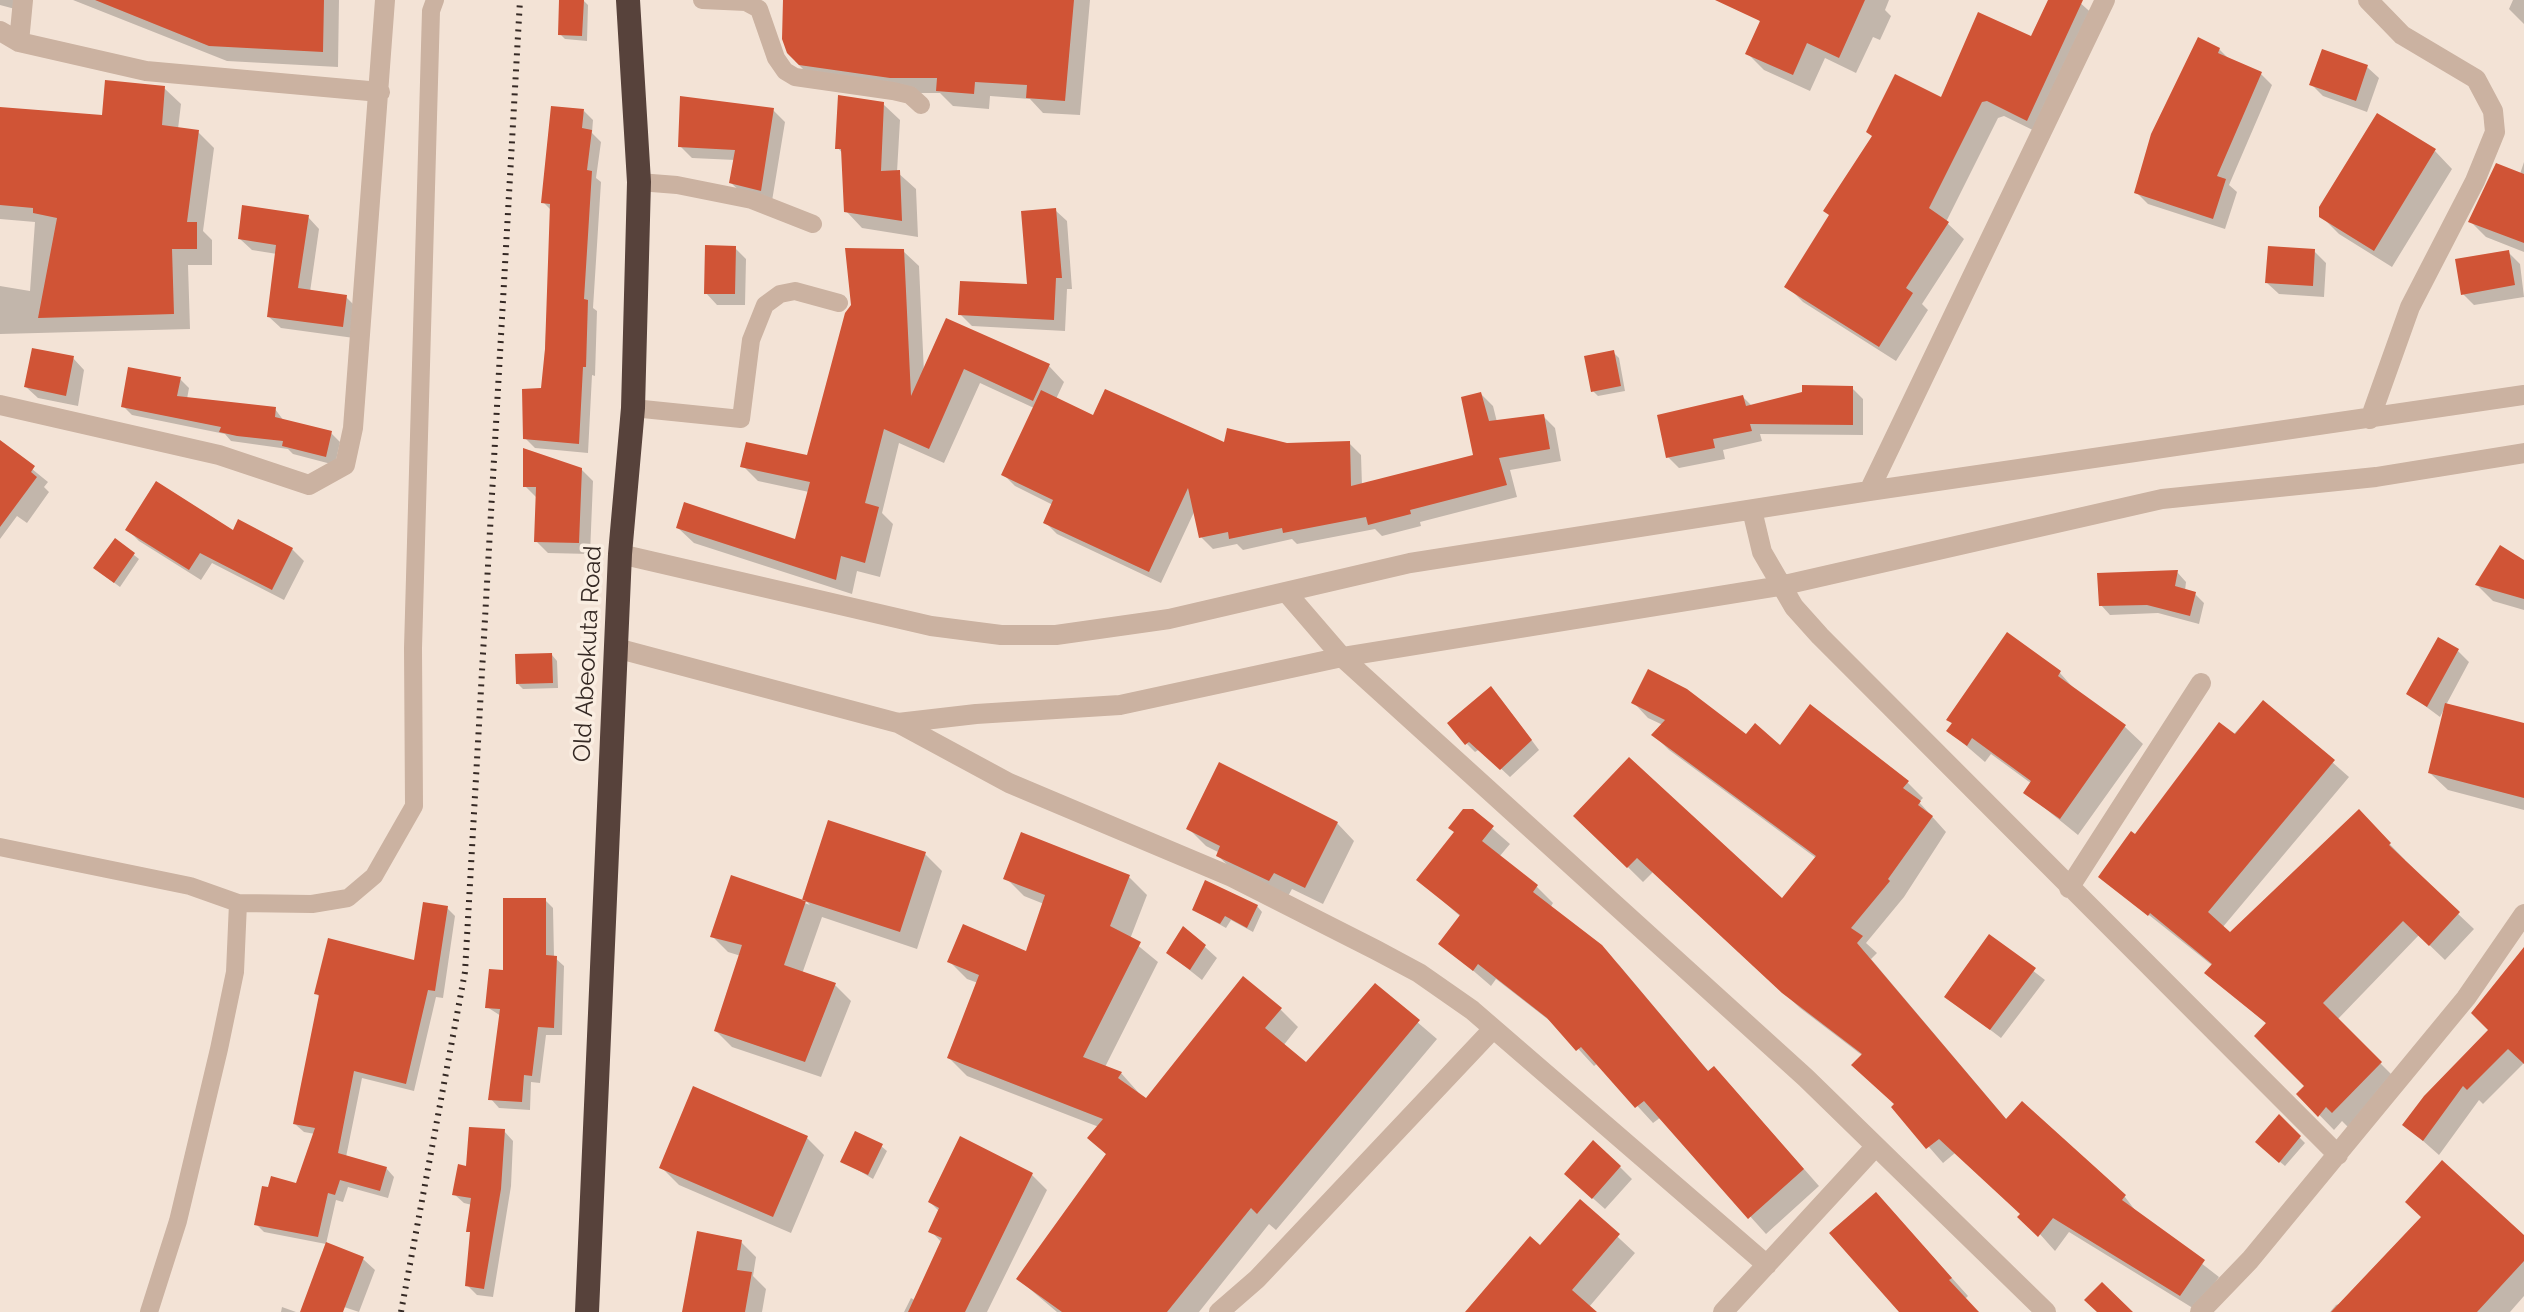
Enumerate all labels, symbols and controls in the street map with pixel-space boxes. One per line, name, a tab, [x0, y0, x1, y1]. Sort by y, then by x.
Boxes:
street label: Old Abeokuta Road	[568, 545, 608, 763]

